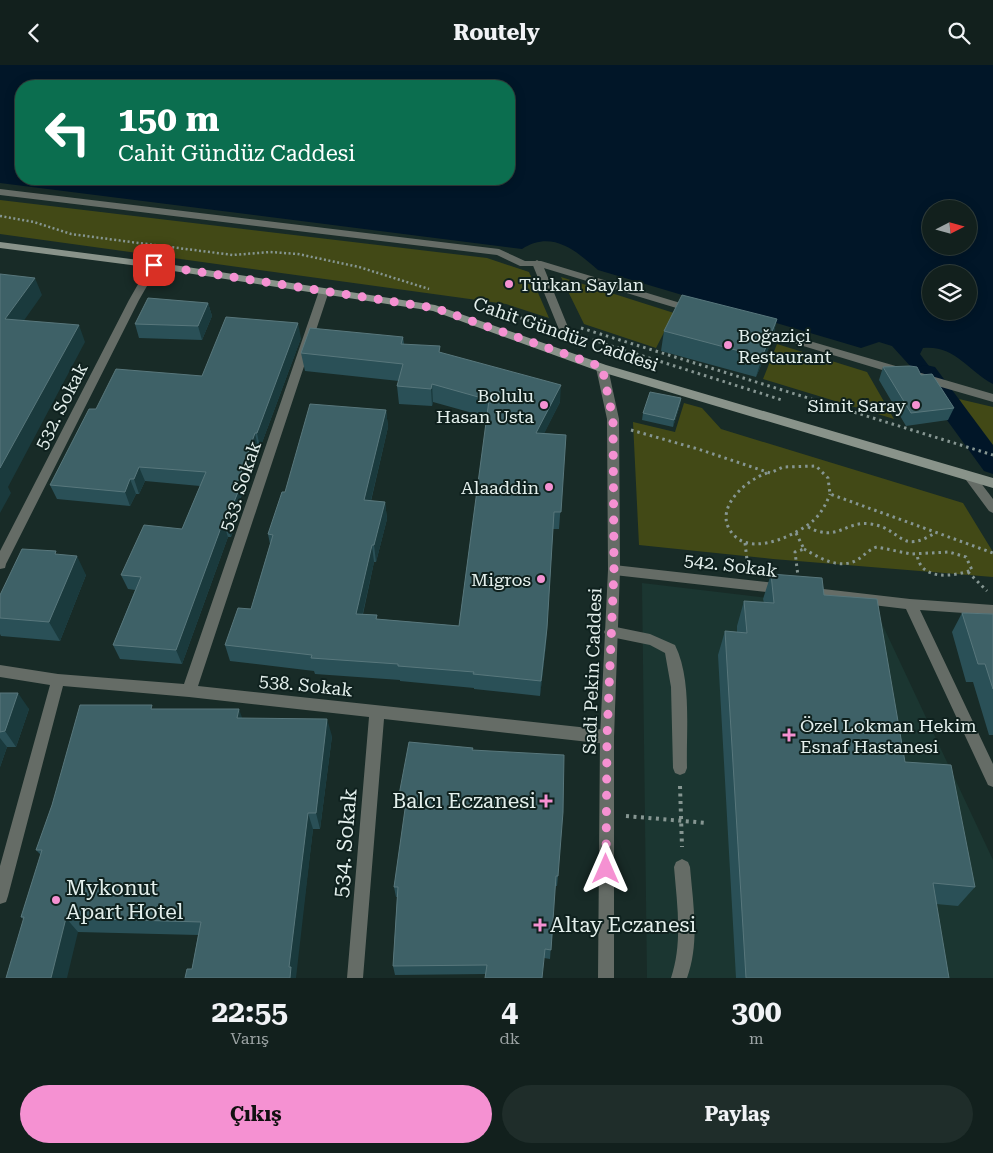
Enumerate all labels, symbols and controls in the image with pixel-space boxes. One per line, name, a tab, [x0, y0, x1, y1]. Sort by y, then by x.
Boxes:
icon: back	[20, 19, 48, 47]
icon: search	[945, 19, 973, 47]
text: Routely	[453, 20, 540, 45]
text: 150 m	[118, 99, 219, 140]
icon: left	[35, 100, 100, 165]
text: Cahit Gündüz Caddesi	[118, 141, 355, 166]
north arrow	[922, 200, 978, 255]
map controls	[922, 200, 977, 320]
pin	[133, 244, 175, 286]
icon: arrive	[140, 251, 168, 279]
button: layers	[922, 265, 977, 320]
place label: Türkan Saylan	[519, 274, 645, 295]
marker: Türkan Saylan	[503, 278, 515, 290]
street label: Cahit Gündüz Caddesi	[471, 292, 661, 376]
place label: Boğaziçi Restaurant	[738, 325, 832, 367]
marker: Boğaziçi Restaurant	[722, 339, 734, 351]
street label: 532. Sokak	[30, 359, 92, 453]
place label: Bolulu Hasan Usta	[436, 385, 534, 427]
place label: Simit Saray	[807, 395, 906, 416]
marker: Bolulu Hasan Usta	[538, 399, 550, 411]
marker: Simit Saray	[910, 399, 922, 411]
street label: 533. Sokak	[215, 438, 265, 534]
place label: Alaaddin	[461, 477, 539, 498]
marker: Alaaddin	[543, 481, 555, 493]
street label: 542. Sokak	[683, 549, 779, 581]
place label: Migros	[471, 569, 531, 590]
marker: Migros	[535, 573, 547, 585]
street label: Sadi Pekin Caddesi	[579, 587, 605, 755]
street label: 538. Sokak	[258, 670, 354, 700]
place label: Özel Lokman Hekim Esnaf Hastanesi	[800, 715, 977, 757]
marker: Özel Lokman Hekim Esnaf Hastanesi	[782, 728, 796, 742]
street label: 534. Sokak	[328, 787, 362, 899]
place label: Balcı Eczanesi	[392, 789, 536, 813]
marker: Balcı Eczanesi	[540, 795, 552, 807]
position arrow	[579, 842, 631, 894]
place label: Mykonut Apart Hotel	[66, 876, 184, 924]
marker: Mykonut Apart Hotel	[50, 894, 62, 906]
place label: Altay Eczanesi	[550, 913, 696, 937]
marker: Altay Eczanesi	[534, 919, 546, 931]
text: 22:55	[211, 994, 288, 1029]
text: 4	[501, 994, 518, 1029]
text: 300	[731, 994, 782, 1029]
text: Varış	[231, 1029, 269, 1048]
text: dk	[499, 1029, 520, 1048]
text: m	[749, 1029, 764, 1048]
button: Çıkış	[20, 1085, 492, 1143]
button: Paylaş	[502, 1085, 973, 1143]

